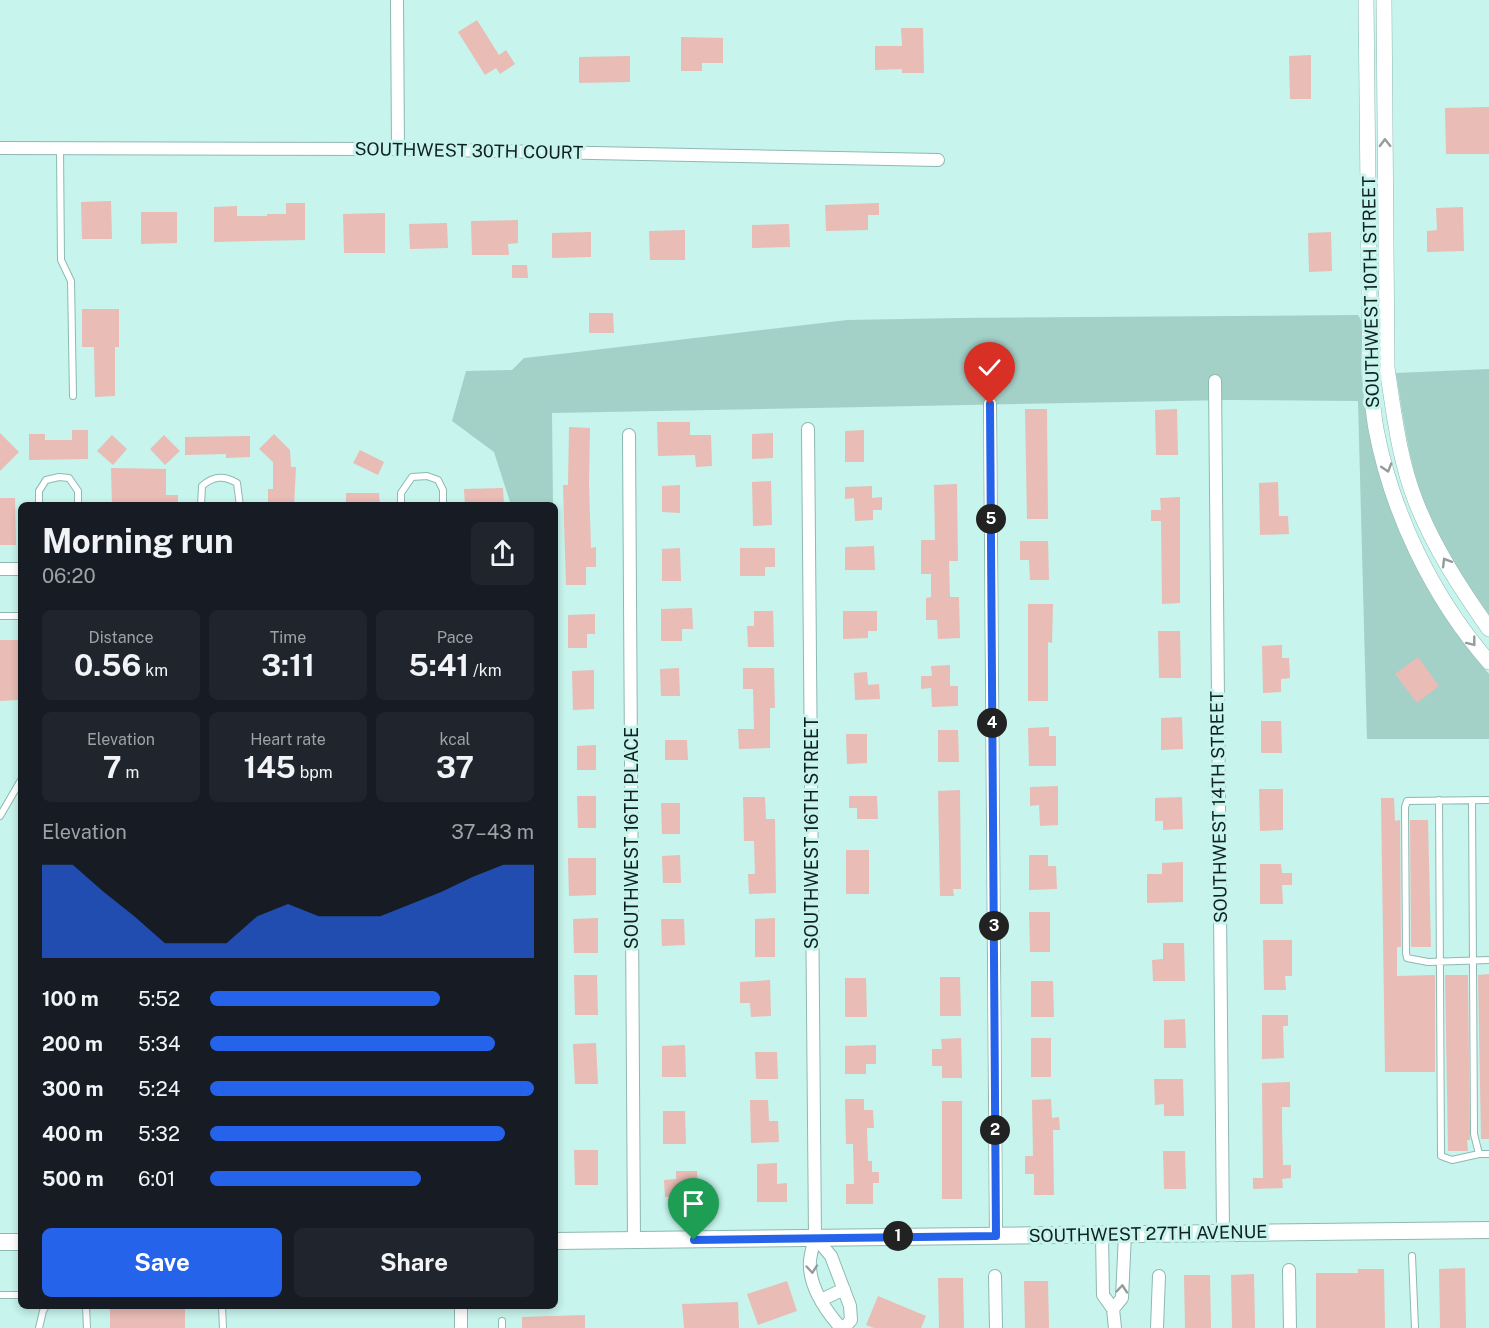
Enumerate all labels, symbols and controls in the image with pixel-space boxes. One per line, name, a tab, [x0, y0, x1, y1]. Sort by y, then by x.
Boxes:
street label: SOUTHWEST 30TH COURT	[354, 138, 584, 163]
one-way arrow	[1379, 138, 1391, 147]
street label: SOUTHWEST 10TH STREET	[1358, 175, 1383, 408]
pin	[964, 342, 1015, 404]
icon: check	[973, 351, 1006, 384]
one-way arrow	[1380, 462, 1392, 473]
pin: 5	[976, 504, 1006, 534]
text: 5	[986, 509, 996, 528]
text: Morning run	[42, 522, 234, 560]
button: share	[471, 522, 534, 585]
one-way arrow	[1441, 558, 1453, 568]
text: 06:20	[42, 564, 96, 588]
text: Distance	[89, 628, 153, 647]
text: Time	[270, 628, 306, 647]
text: Pace	[437, 628, 473, 647]
one-way arrow	[1465, 635, 1476, 646]
text: 0.56	[74, 647, 141, 683]
text: 3:11	[261, 647, 315, 683]
text: 5:41	[408, 647, 469, 683]
text: km	[141, 661, 168, 680]
text: /km	[469, 661, 502, 680]
street label: SOUTHWEST 14TH STREET	[1206, 690, 1231, 923]
pin: 4	[977, 708, 1007, 738]
text: 4	[987, 713, 997, 732]
street label: SOUTHWEST 16TH STREET	[801, 716, 822, 949]
street label: SOUTHWEST 16TH PLACE	[621, 727, 642, 949]
text: Elevation	[87, 730, 155, 749]
text: Heart rate	[250, 730, 326, 749]
text: kcal	[440, 730, 470, 749]
text: 7	[103, 749, 122, 785]
text: 145	[243, 749, 296, 785]
text: 37	[436, 749, 474, 785]
text: m	[122, 763, 139, 782]
text: bpm	[296, 763, 333, 782]
text: Elevation	[42, 820, 127, 844]
text: 37–43 m	[451, 820, 534, 844]
pin: 3	[979, 911, 1009, 941]
text: 3	[989, 916, 999, 935]
text: 100 m	[42, 987, 99, 1011]
text: 5:52	[138, 987, 180, 1011]
text: 200 m	[42, 1032, 103, 1056]
text: 5:34	[138, 1032, 180, 1056]
text: 300 m	[42, 1077, 103, 1101]
text: 5:24	[138, 1077, 180, 1101]
pin: 2	[980, 1115, 1010, 1145]
text: 2	[990, 1120, 1000, 1139]
text: 400 m	[42, 1122, 103, 1146]
text: 5:32	[138, 1122, 180, 1146]
text: 500 m	[42, 1167, 104, 1191]
text: 6:01	[138, 1167, 175, 1191]
pin	[668, 1178, 719, 1240]
icon: arrive	[677, 1187, 710, 1220]
pin: 1	[883, 1221, 913, 1251]
street label: SOUTHWEST 27TH AVENUE	[1028, 1221, 1268, 1246]
text: 1	[895, 1226, 901, 1245]
button: Save	[42, 1228, 282, 1297]
button: Share	[294, 1228, 534, 1297]
one-way arrow	[805, 1265, 818, 1274]
one-way arrow	[1115, 1284, 1128, 1294]

